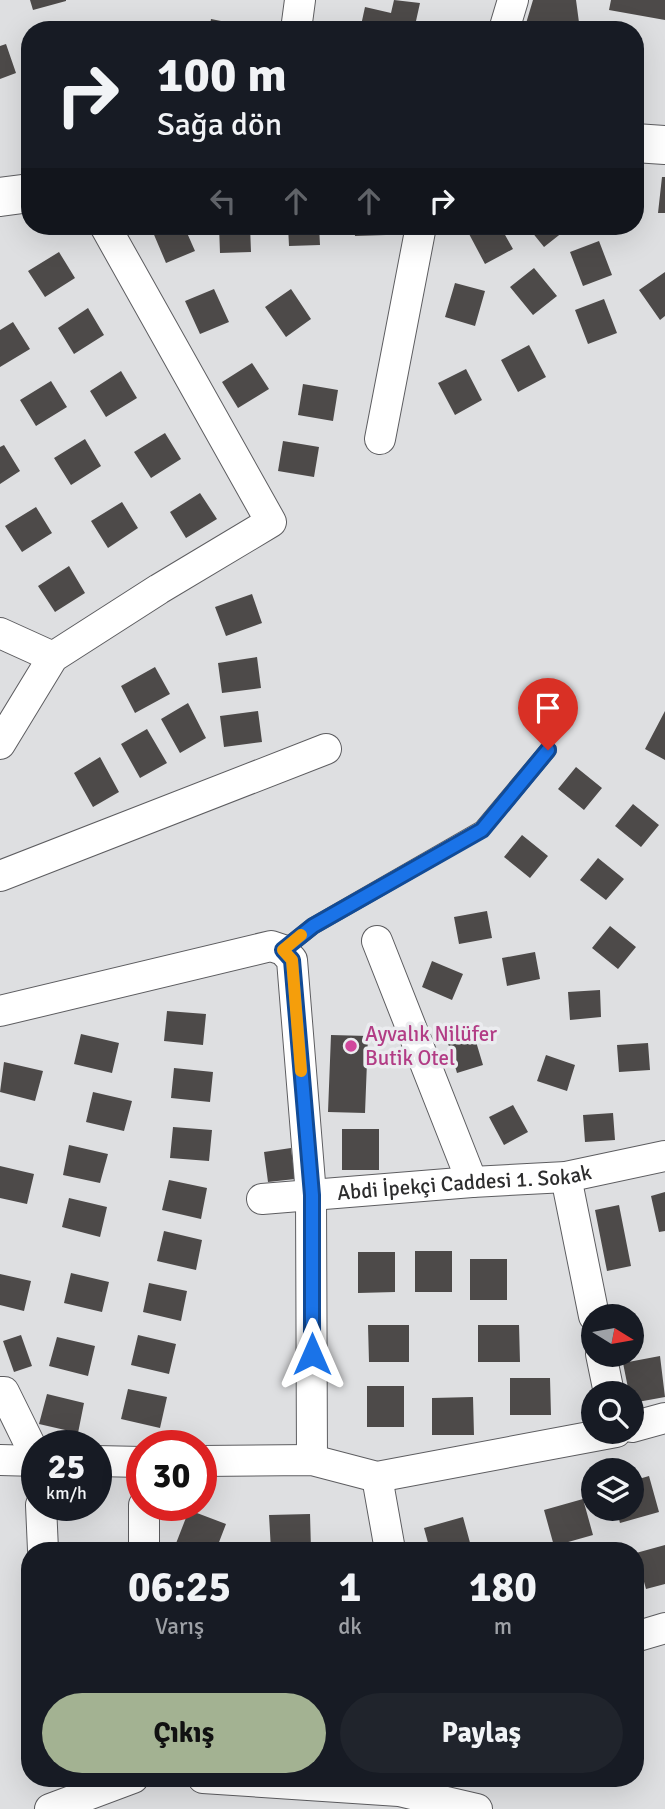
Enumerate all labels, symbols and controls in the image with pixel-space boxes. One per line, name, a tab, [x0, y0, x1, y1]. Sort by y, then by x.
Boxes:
text: 100 m	[157, 45, 287, 105]
icon: right	[42, 49, 133, 140]
text: Sağa dön	[157, 105, 282, 144]
icon: left	[204, 182, 242, 220]
icon: ahead	[277, 182, 315, 220]
icon: ahead	[350, 182, 388, 220]
icon: right	[423, 182, 461, 220]
pin	[518, 678, 578, 750]
icon: arrive	[529, 689, 567, 727]
place label: Ayvalık Nilüfer Butik Otel	[365, 1021, 497, 1071]
marker: Ayvalık Nilüfer Butik Otel	[343, 1038, 359, 1054]
street label: Abdi İpekçi Caddesi 1. Sokak	[336, 1159, 594, 1206]
north arrow	[581, 1304, 644, 1367]
map controls	[581, 1304, 644, 1521]
position arrow	[275, 1317, 349, 1391]
button: search	[581, 1381, 644, 1444]
speed limit sign: 30	[126, 1430, 217, 1521]
text: 25	[48, 1445, 85, 1488]
button: layers	[581, 1458, 644, 1521]
text: km/h	[46, 1482, 87, 1504]
text: 06:25	[128, 1562, 231, 1613]
text: 1	[339, 1562, 361, 1613]
text: 180	[469, 1562, 537, 1613]
text: Varış	[155, 1612, 204, 1641]
text: dk	[338, 1612, 362, 1641]
text: m	[494, 1612, 512, 1641]
button: Çıkış	[42, 1693, 326, 1773]
button: Paylaş	[340, 1693, 623, 1773]

